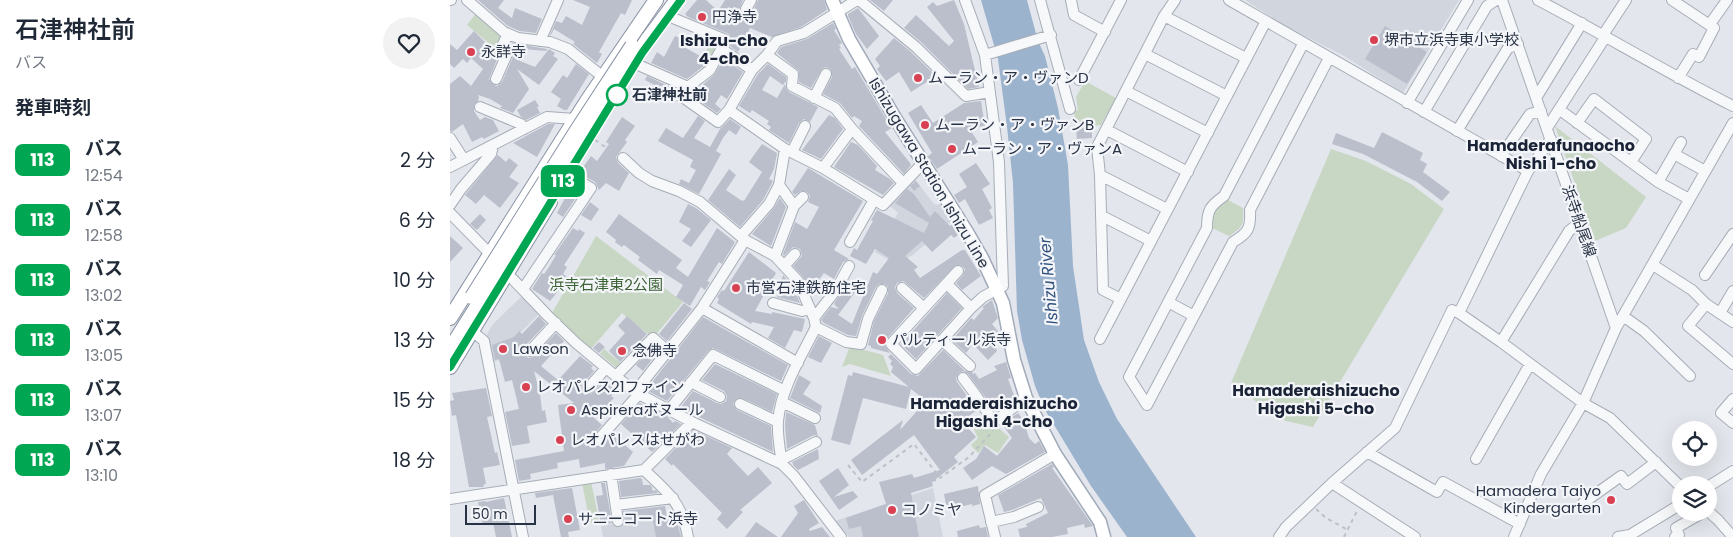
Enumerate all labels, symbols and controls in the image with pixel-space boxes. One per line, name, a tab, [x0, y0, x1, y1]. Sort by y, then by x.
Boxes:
place label: 円浄寺	[712, 6, 757, 27]
marker: 円浄寺	[696, 11, 708, 23]
text: 石津神社前	[15, 13, 135, 46]
button: heart	[383, 17, 435, 69]
district label: Ishizu-cho 4-cho	[680, 29, 768, 70]
place label: 堺市立浜寺東小学校	[1384, 29, 1519, 50]
marker: 堺市立浜寺東小学校	[1368, 34, 1380, 46]
place label: 永詳寺	[481, 41, 526, 62]
marker: 永詳寺	[465, 46, 477, 58]
text: バス	[15, 51, 47, 74]
place label: ムーラン・ア・ヴァンD	[928, 67, 1089, 88]
marker: ムーラン・ア・ヴァンD	[912, 72, 924, 84]
street label: Ishizugawa Station Ishizu Line	[864, 73, 995, 272]
marker: 石津神社前	[606, 84, 628, 106]
place label: 石津神社前	[632, 84, 707, 105]
text: 発車時刻	[15, 94, 91, 121]
place label: ムーラン・ア・ヴァンB	[935, 114, 1094, 135]
marker: ムーラン・ア・ヴァンB	[919, 119, 931, 131]
district label: Hamaderafunaocho Nishi 1-cho	[1467, 134, 1635, 175]
text: バス	[85, 135, 123, 162]
place label: ムーラン・ア・ヴァンA	[962, 138, 1122, 159]
marker: ムーラン・ア・ヴァンA	[946, 143, 958, 155]
text: 113	[30, 147, 55, 172]
text: 2 分	[400, 147, 435, 174]
text: 12:54	[85, 164, 123, 187]
line badge: 113	[534, 165, 592, 197]
text: 113	[551, 168, 575, 193]
street label: 浜寺船尾線	[1557, 182, 1602, 260]
text: バス	[85, 195, 123, 222]
text: 113	[30, 207, 55, 232]
text: 6 分	[399, 207, 435, 234]
text: 12:58	[85, 224, 123, 247]
water label: Ishizu River	[1033, 235, 1064, 325]
text: バス	[85, 255, 123, 282]
text: 113	[30, 267, 55, 292]
text: 10 分	[393, 267, 435, 294]
park label: 浜寺石津東2公園	[549, 274, 663, 295]
place label: 市営石津鉄筋住宅	[746, 277, 866, 298]
marker: 市営石津鉄筋住宅	[730, 282, 742, 294]
text: 13:02	[85, 284, 122, 307]
text: バス	[85, 315, 123, 342]
text: 113	[30, 327, 55, 352]
text: 13 分	[394, 327, 435, 354]
place label: パルティール浜寺	[892, 329, 1011, 350]
marker: パルティール浜寺	[876, 334, 888, 346]
place label: Lawson	[513, 338, 569, 359]
place label: 念佛寺	[632, 340, 677, 361]
marker: Lawson	[497, 343, 509, 355]
text: 13:05	[85, 344, 123, 367]
marker: 念佛寺	[616, 345, 628, 357]
text: バス	[85, 375, 123, 402]
place label: レオパレス21ファイン	[536, 376, 684, 397]
district label: Hamaderaishizucho Higashi 5-cho	[1232, 379, 1400, 420]
marker: レオパレス21ファイン	[520, 381, 532, 393]
text: 113	[30, 387, 55, 412]
text: 15 分	[393, 387, 435, 414]
district label: Hamaderaishizucho Higashi 4-cho	[910, 392, 1078, 433]
place label: Aspireraボヌール	[581, 399, 703, 420]
text: 13:07	[85, 404, 122, 427]
marker: Aspireraボヌール	[565, 404, 577, 416]
map controls	[1672, 421, 1717, 521]
button: locate	[1672, 421, 1717, 466]
place label: レオパレスはせがわ	[570, 429, 705, 450]
marker: レオパレスはせがわ	[554, 434, 566, 446]
text: バス	[85, 435, 123, 462]
text: 113	[30, 447, 55, 472]
text: 18 分	[393, 447, 435, 474]
text: 13:10	[85, 464, 118, 487]
button: layers	[1672, 476, 1717, 521]
place label: Hamadera Taiyo Kindergarten	[1476, 480, 1601, 518]
marker: Hamadera Taiyo Kindergarten	[1605, 494, 1617, 506]
place label: コノミヤ	[902, 499, 962, 520]
scale bar	[465, 502, 536, 525]
text: 50 m	[472, 504, 508, 524]
marker: コノミヤ	[886, 504, 898, 516]
place label: サニーコート浜寺	[578, 508, 698, 529]
marker: サニーコート浜寺	[562, 513, 574, 525]

